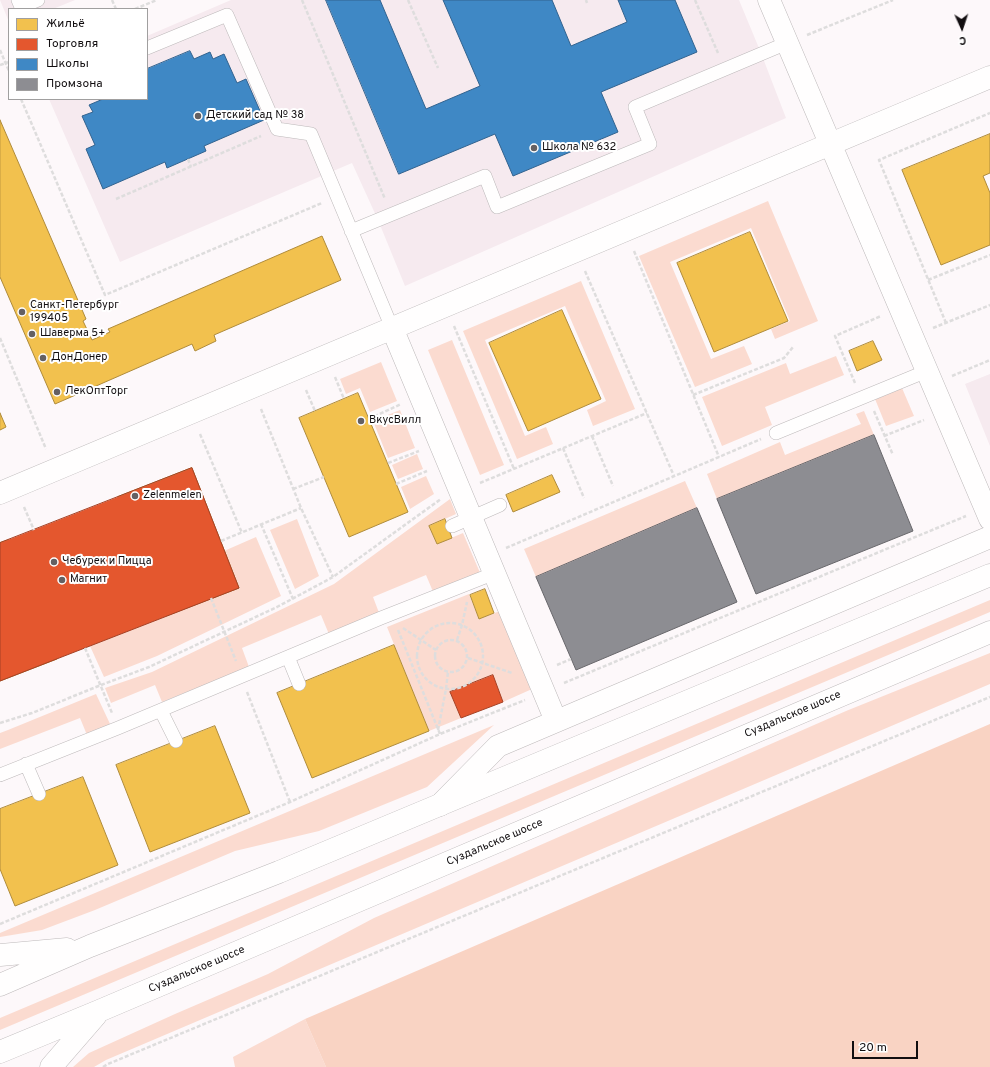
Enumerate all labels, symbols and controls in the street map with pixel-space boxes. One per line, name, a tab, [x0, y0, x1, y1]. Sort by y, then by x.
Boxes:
legend	[8, 8, 148, 100]
north arrow	[942, 8, 982, 48]
text: Жильё	[46, 16, 85, 32]
text: С	[959, 33, 967, 47]
text: Торговля	[46, 36, 98, 52]
text: Школы	[46, 56, 89, 72]
text: Промзона	[46, 76, 103, 92]
place label: Детский сад № 38	[206, 109, 304, 123]
marker: Детский сад № 38	[193, 111, 203, 121]
place label: Школа № 632	[542, 141, 616, 155]
marker: Школа № 632	[529, 143, 539, 153]
place label: Санкт-Петербург 199405	[30, 299, 119, 325]
marker: Санкт-Петербург 199405	[17, 307, 27, 317]
place label: Шаверма 5+	[40, 327, 105, 341]
marker: Шаверма 5+	[27, 329, 37, 339]
place label: ДонДонер	[51, 351, 108, 365]
marker: ДонДонер	[38, 353, 48, 363]
place label: ЛекОптТорг	[65, 385, 128, 399]
marker: ЛекОптТорг	[52, 387, 62, 397]
place label: ВкусВилл	[369, 414, 421, 428]
marker: ВкусВилл	[356, 416, 366, 426]
place label: Zelenmelen	[143, 489, 202, 503]
marker: Zelenmelen	[130, 491, 140, 501]
place label: Чебурек и Пицца	[62, 555, 151, 569]
marker: Чебурек и Пицца	[49, 557, 59, 567]
place label: Магнит	[70, 573, 107, 587]
marker: Магнит	[57, 575, 67, 585]
street label: Суздальское шоссе	[743, 689, 843, 741]
street label: Суздальское шоссе	[445, 817, 545, 869]
street label: Суздальское шоссе	[147, 944, 247, 996]
scale bar	[854, 1033, 920, 1059]
text: 20 m	[859, 1040, 887, 1056]

